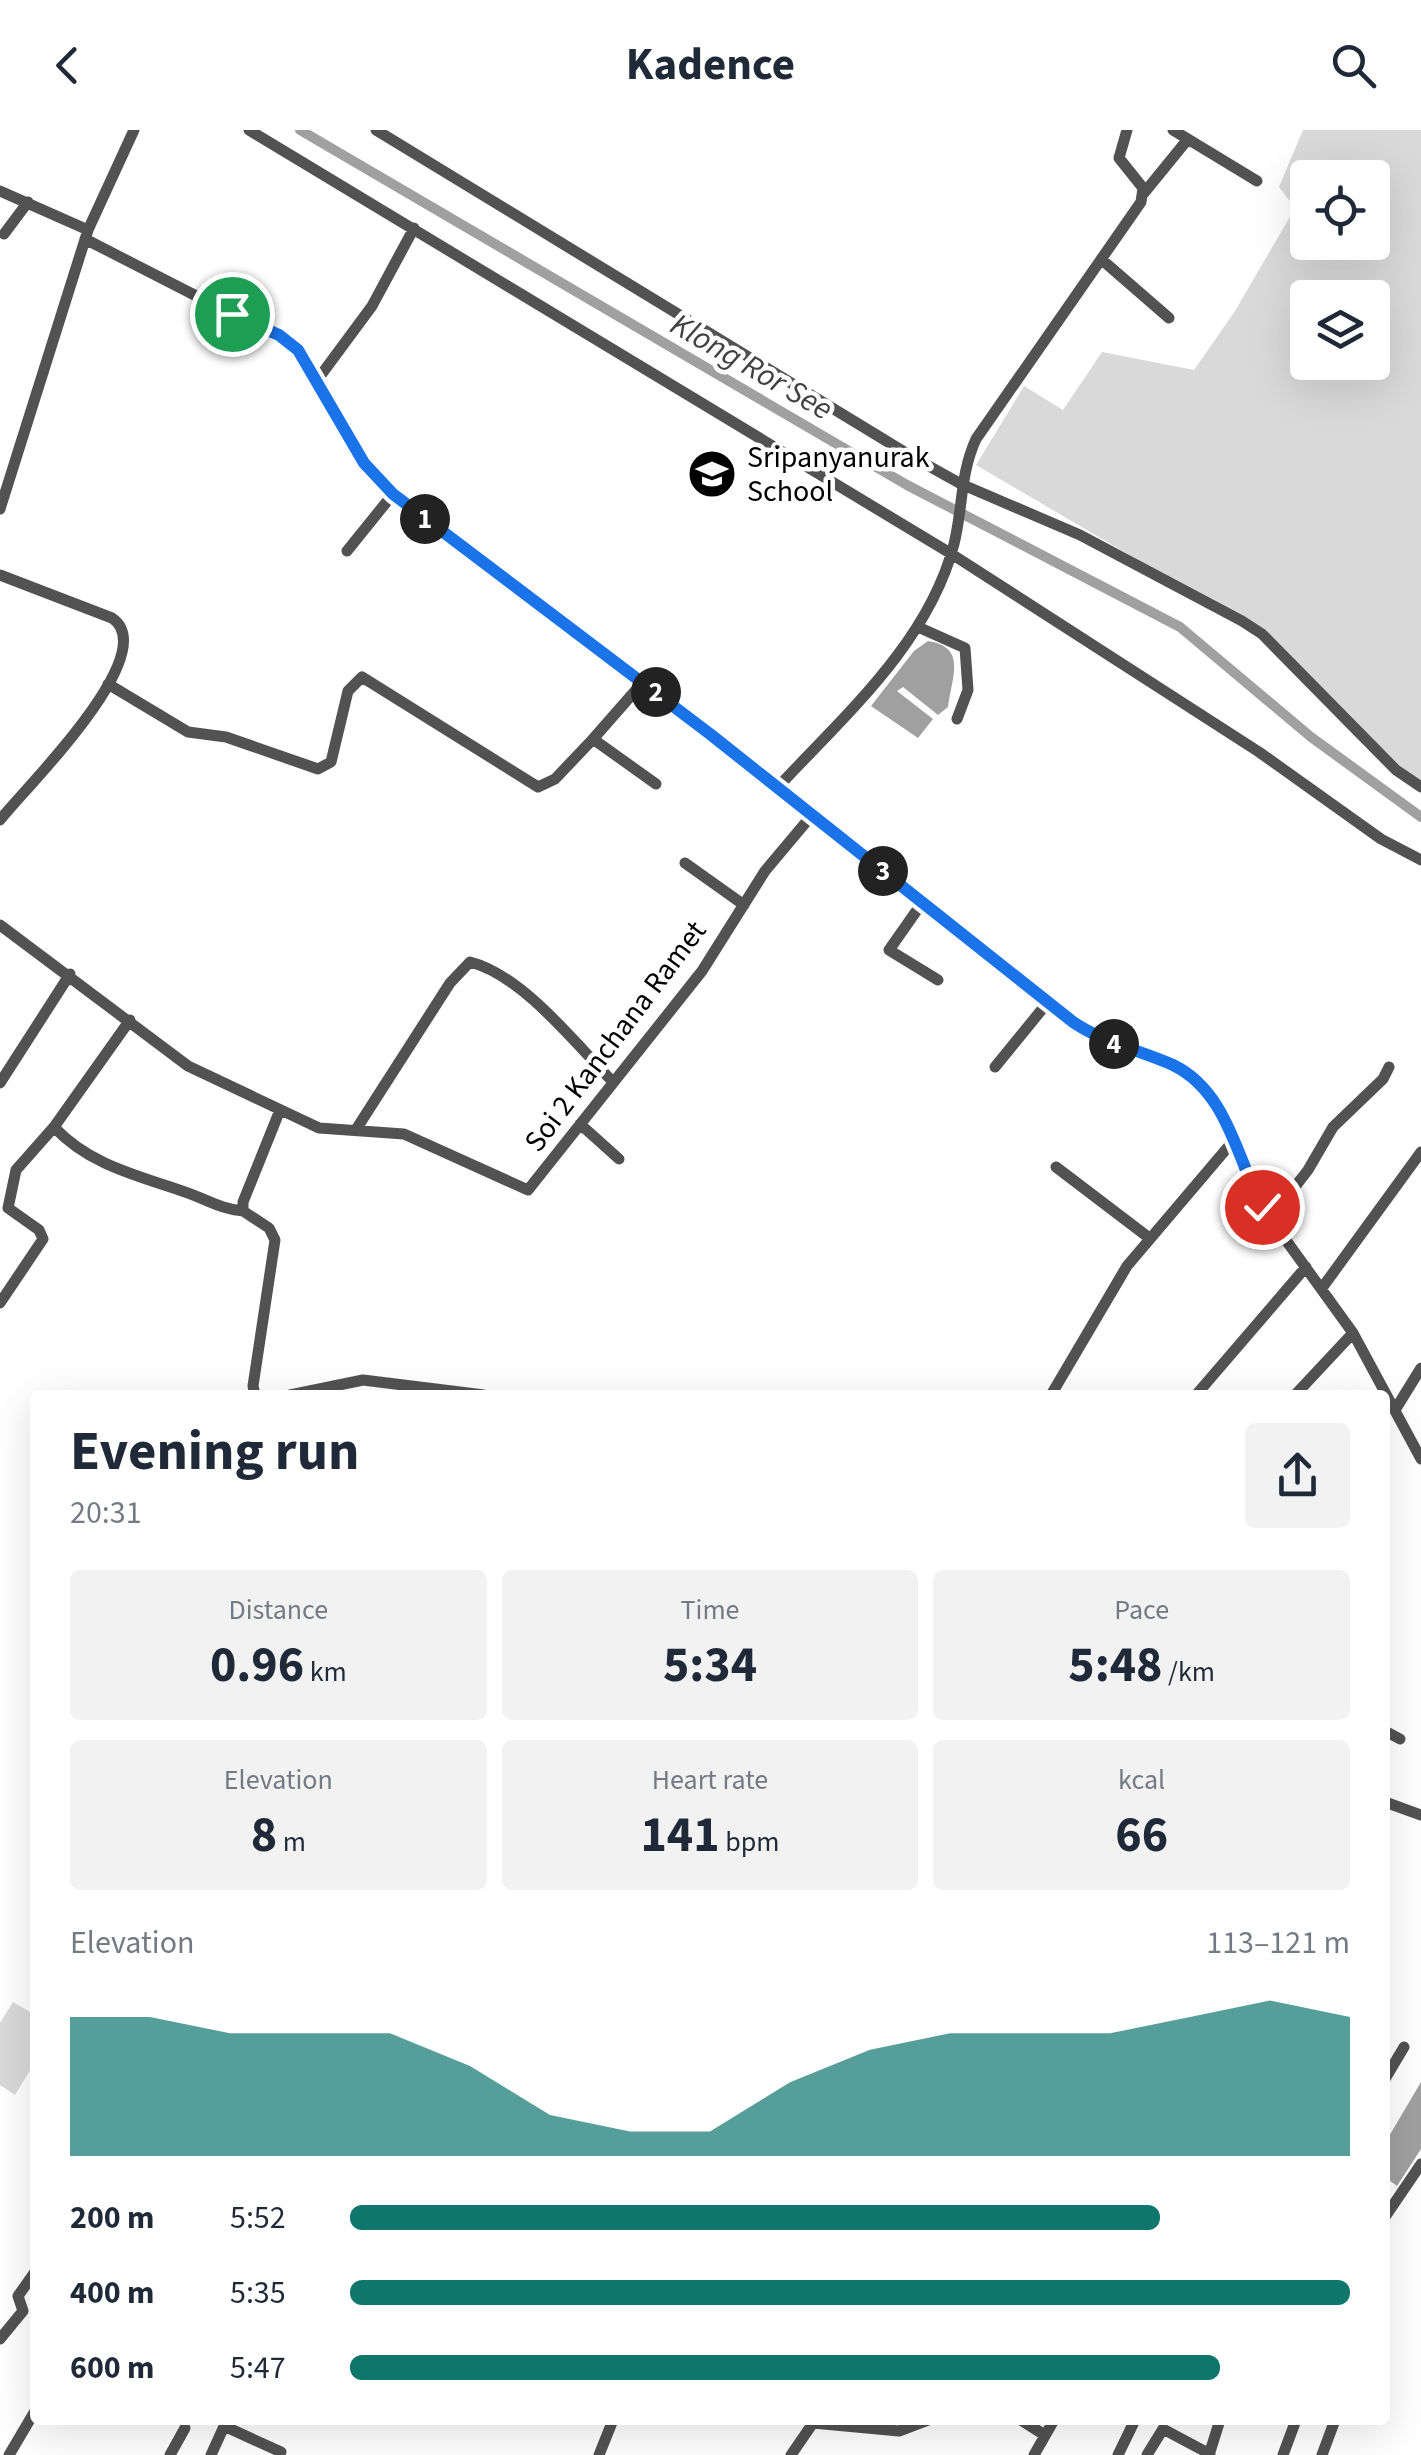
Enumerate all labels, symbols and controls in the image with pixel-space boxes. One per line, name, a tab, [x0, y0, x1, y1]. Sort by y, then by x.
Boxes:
text: Kadence	[626, 33, 795, 97]
icon: back	[40, 38, 95, 93]
icon: search	[1326, 38, 1381, 93]
map controls	[1290, 160, 1390, 380]
button: locate	[1290, 160, 1390, 260]
pin	[190, 272, 275, 357]
button: layers	[1290, 280, 1390, 380]
icon: arrive	[205, 287, 260, 342]
water label: Klong Ror See	[662, 302, 841, 432]
place label: Sripanyanurak School	[747, 436, 930, 513]
school or university icon: Sripanyanurak School	[686, 448, 738, 500]
pin: 1	[400, 494, 450, 544]
text: 1	[418, 499, 432, 539]
pin: 2	[631, 667, 681, 717]
text: 2	[649, 672, 663, 712]
pin: 3	[858, 846, 908, 896]
text: 3	[876, 851, 890, 891]
street label: Soi 2 Kanchana Ramet	[514, 912, 717, 1161]
pin: 4	[1089, 1019, 1139, 1069]
text: 4	[1107, 1024, 1121, 1064]
pin	[1220, 1165, 1305, 1250]
icon: check	[1235, 1180, 1290, 1235]
text: Evening run	[70, 1413, 359, 1491]
button: share	[1245, 1423, 1350, 1528]
text: 20:31	[70, 1490, 142, 1536]
text: Distance	[229, 1590, 328, 1630]
text: Time	[680, 1590, 739, 1630]
text: Pace	[1114, 1590, 1169, 1630]
text: 0.96	[210, 1630, 304, 1701]
text: 5:34	[663, 1630, 757, 1701]
text: 5:48	[1068, 1630, 1163, 1701]
text: km	[304, 1652, 347, 1692]
text: /km	[1163, 1652, 1215, 1692]
text: Elevation	[224, 1760, 333, 1800]
text: Heart rate	[652, 1760, 768, 1800]
text: kcal	[1118, 1760, 1165, 1800]
text: 8	[251, 1800, 277, 1871]
text: 141	[640, 1800, 720, 1871]
text: 66	[1115, 1800, 1168, 1871]
text: m	[277, 1822, 306, 1862]
text: bpm	[720, 1822, 780, 1862]
text: Elevation	[70, 1920, 195, 1966]
text: 113–121 m	[1206, 1920, 1350, 1966]
text: 200 m	[70, 2195, 155, 2241]
text: 5:52	[230, 2195, 286, 2241]
text: 400 m	[70, 2270, 155, 2316]
text: 5:35	[230, 2270, 286, 2316]
text: 600 m	[70, 2345, 155, 2391]
text: 5:47	[230, 2345, 286, 2391]

